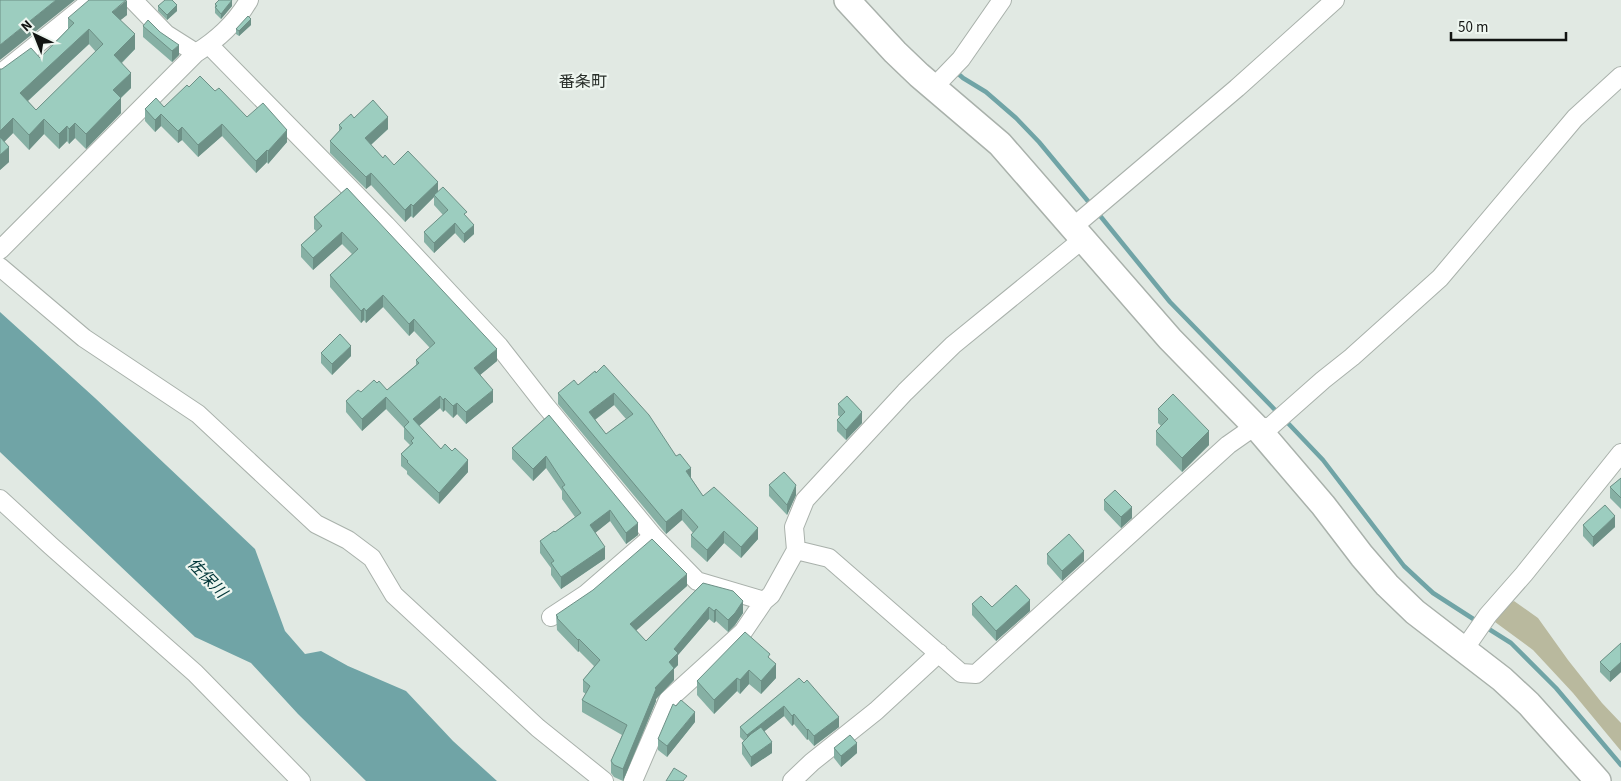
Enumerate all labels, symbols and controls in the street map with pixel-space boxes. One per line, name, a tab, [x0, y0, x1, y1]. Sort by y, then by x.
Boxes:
north arrow	[10, 10, 60, 60]
scale bar	[1451, 10, 1566, 42]
text: N	[17, 16, 37, 37]
text: 50 m	[1458, 17, 1488, 38]
district label: 番条町	[559, 71, 607, 93]
water label: 佐保川	[182, 553, 233, 604]

